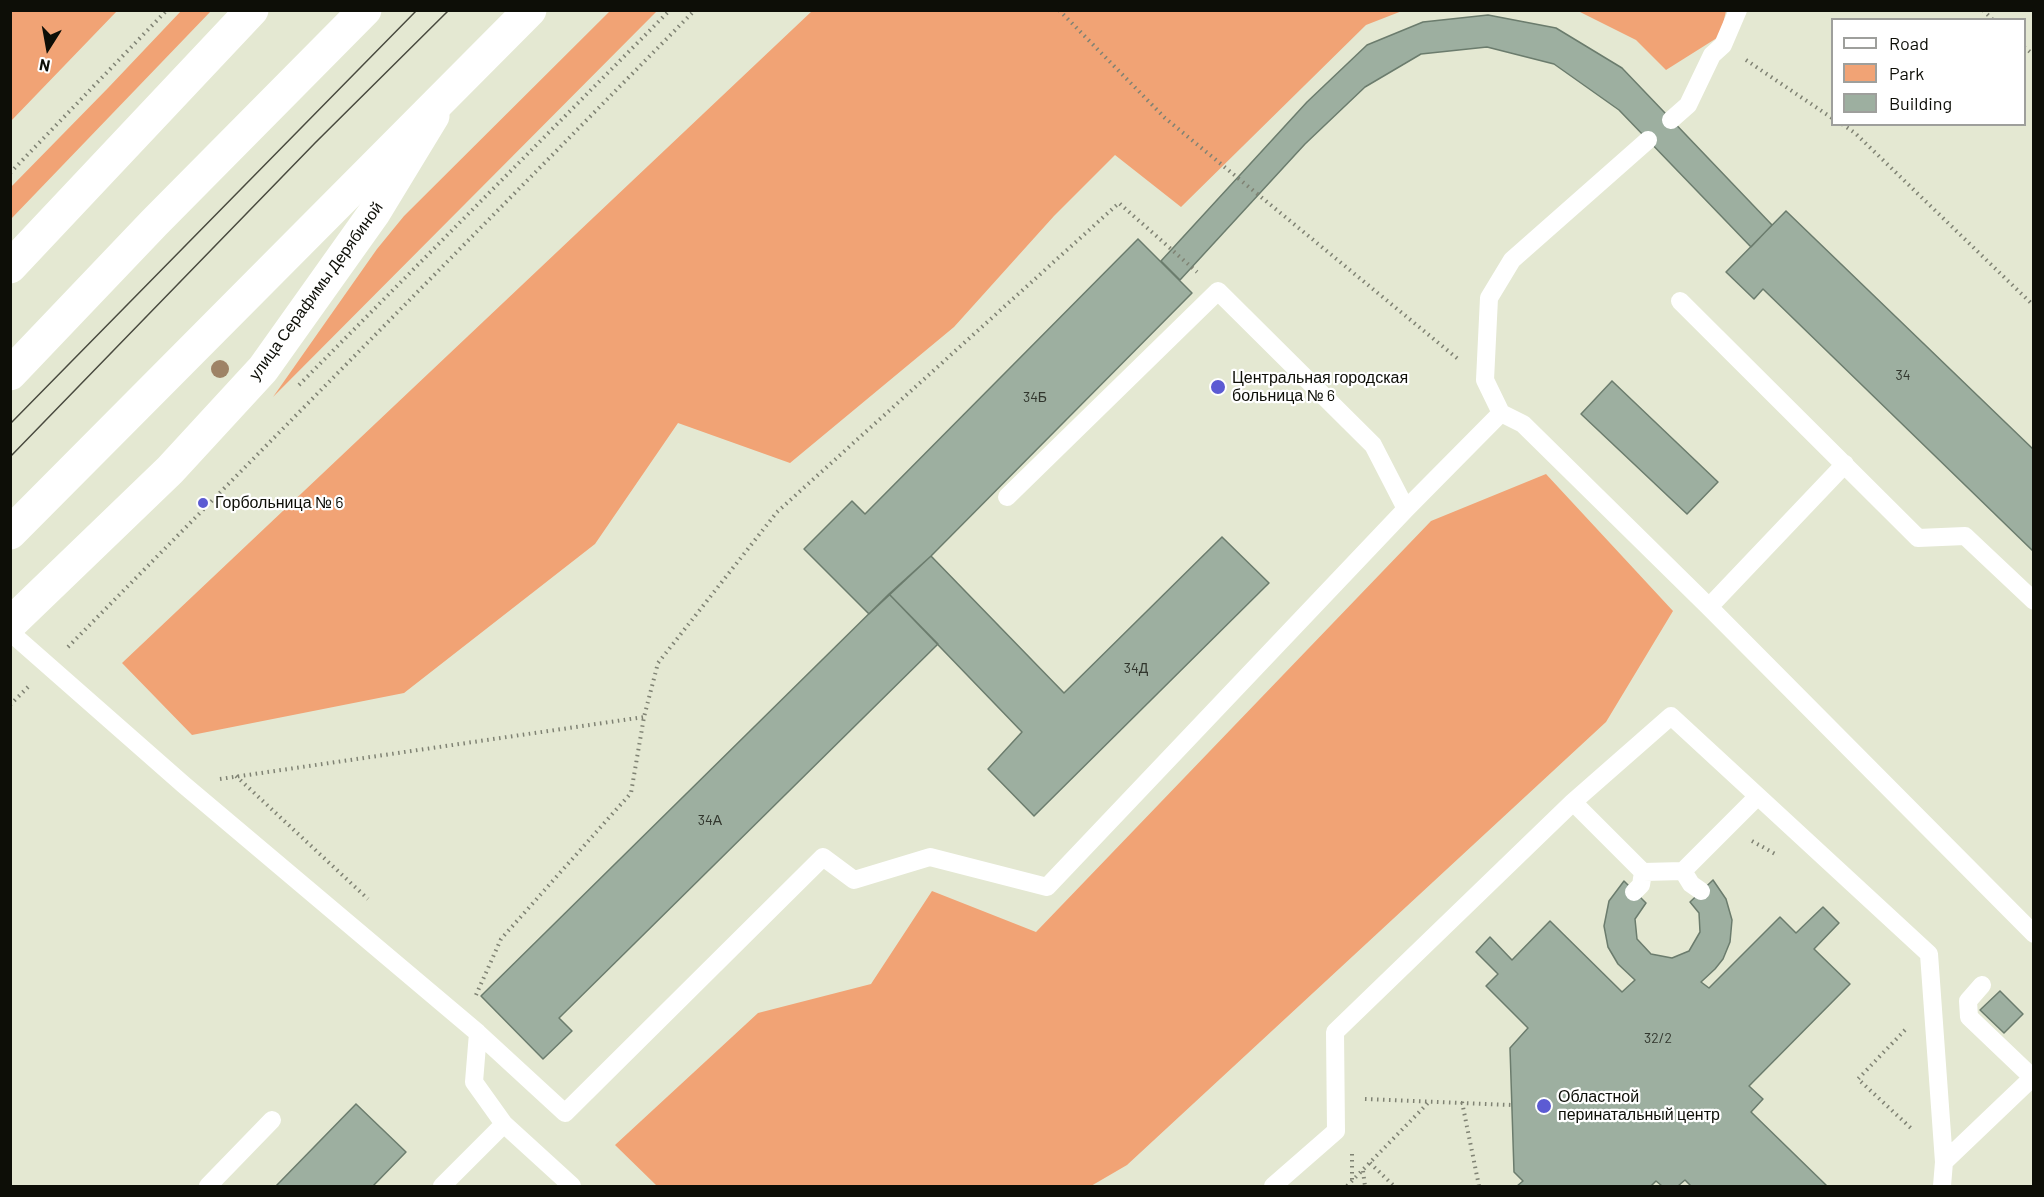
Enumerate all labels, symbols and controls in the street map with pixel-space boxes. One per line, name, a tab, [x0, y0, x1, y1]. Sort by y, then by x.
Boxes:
north arrow	[18, 18, 78, 78]
legend	[1831, 18, 2026, 126]
text: Road	[1889, 32, 1929, 54]
text: N	[37, 56, 52, 77]
text: Park	[1889, 62, 1924, 84]
text: Building	[1889, 92, 1952, 114]
street label: улица Серафимы Дерябиной	[245, 198, 387, 384]
house number: 34	[1896, 367, 1910, 383]
place label: Центральная городская больница № 6	[1232, 368, 1408, 406]
marker: Центральная городская больница № 6	[1209, 378, 1227, 396]
house number: 34Б	[1023, 389, 1047, 405]
place label: Горбольница № 6	[215, 493, 343, 513]
marker: Горбольница № 6	[196, 496, 210, 510]
house number: 34Д	[1124, 660, 1148, 676]
house number: 34А	[698, 812, 722, 828]
house number: 32/2	[1644, 1030, 1672, 1046]
place label: Областной перинатальный центр	[1558, 1087, 1720, 1125]
marker: Областной перинатальный центр	[1535, 1097, 1553, 1115]

